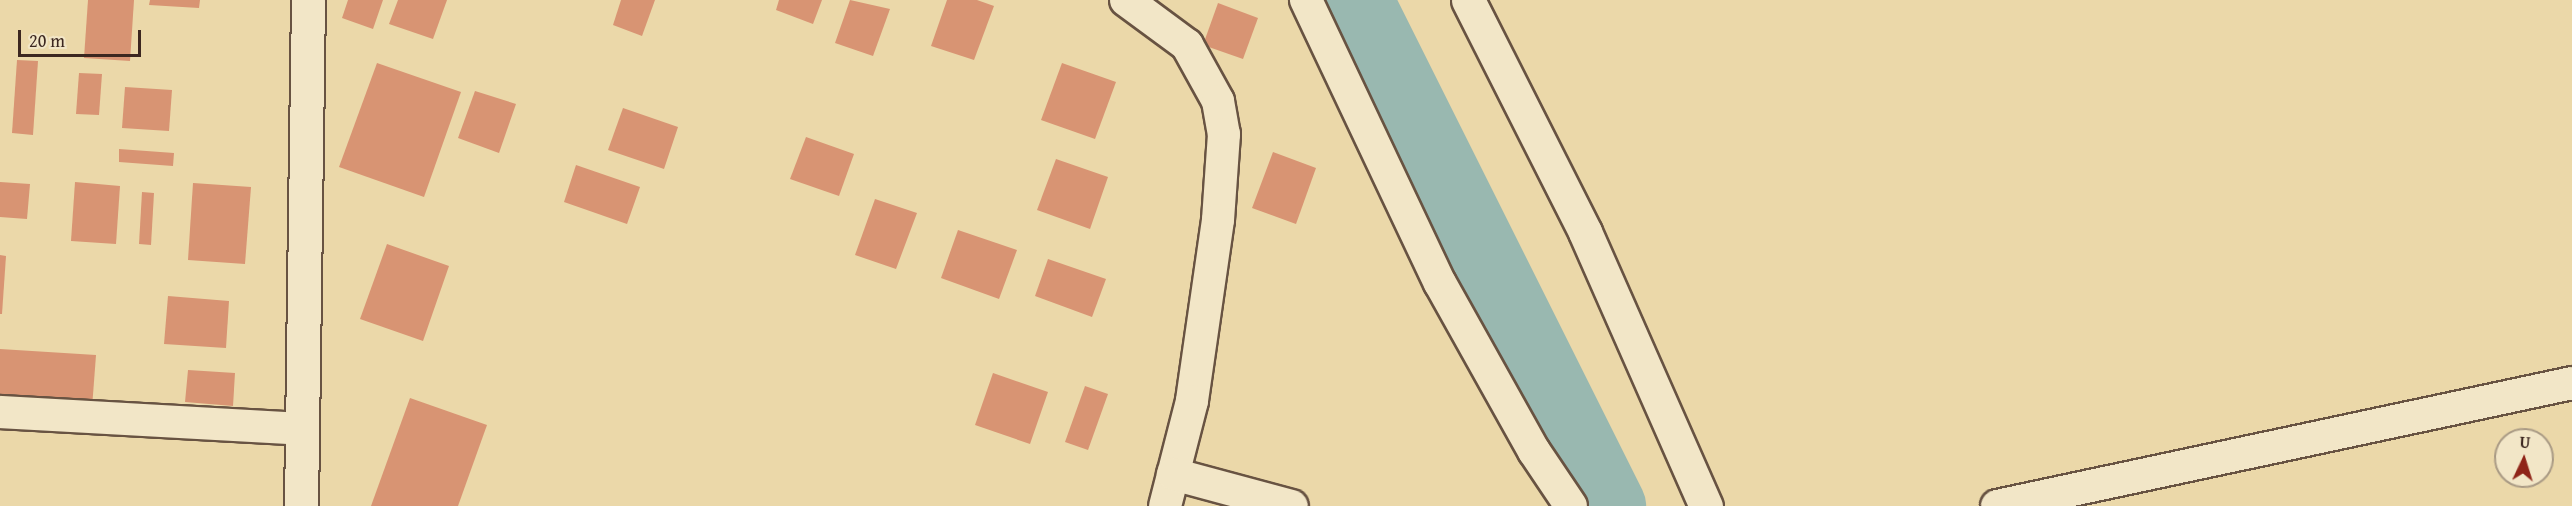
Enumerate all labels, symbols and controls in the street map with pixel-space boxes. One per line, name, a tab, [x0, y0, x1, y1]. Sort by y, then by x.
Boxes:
scale bar	[21, 18, 144, 56]
text: 20 m	[29, 27, 65, 54]
north arrow	[2494, 428, 2554, 488]
text: U	[2519, 430, 2531, 454]

